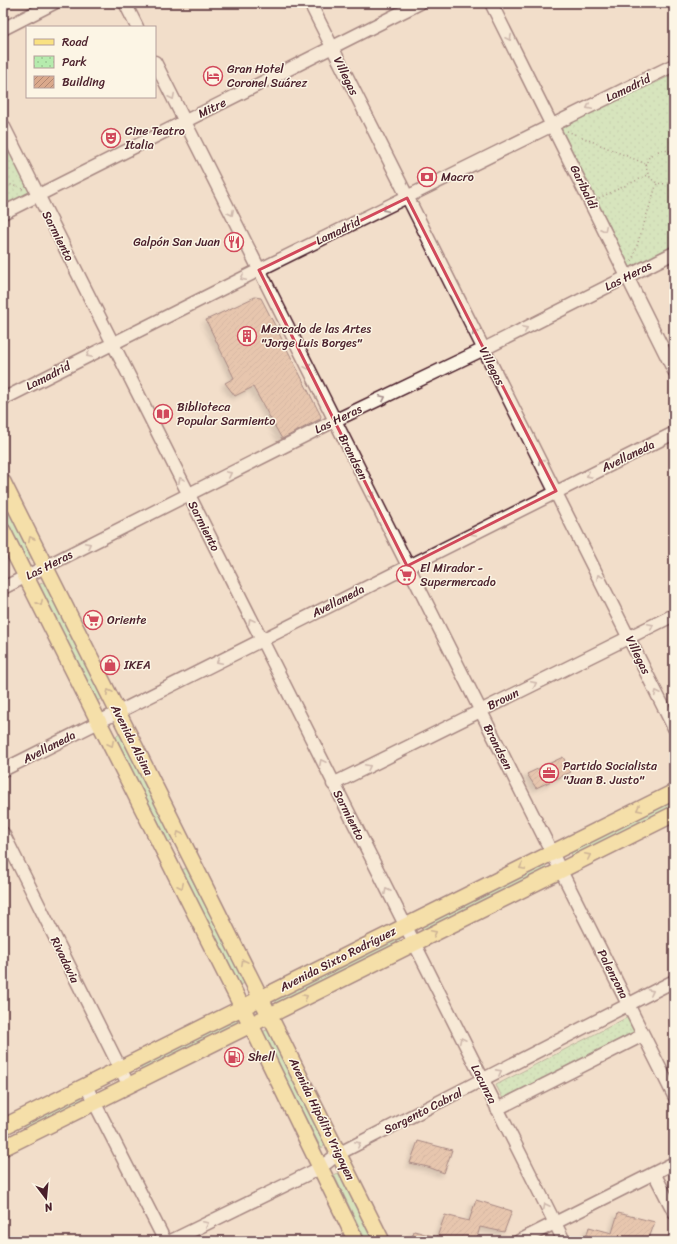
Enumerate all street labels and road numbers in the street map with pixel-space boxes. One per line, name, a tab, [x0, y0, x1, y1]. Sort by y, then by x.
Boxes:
street label: Villegas	[327, 53, 365, 100]
street label: Lamadrid	[602, 67, 656, 108]
street label: Mitre	[194, 92, 230, 124]
street label: Garibaldi	[564, 161, 605, 214]
street label: Sarmiento	[36, 207, 80, 265]
street label: Lamadrid	[312, 210, 366, 251]
street label: Las Heras	[600, 255, 656, 297]
street label: Villegas	[473, 343, 511, 390]
street label: Lamadrid	[22, 355, 76, 397]
street label: Las Heras	[310, 398, 366, 440]
street label: Brandsen	[332, 430, 374, 485]
street label: Avellaneda	[597, 434, 658, 479]
street label: Sarmiento	[182, 497, 226, 555]
street label: Las Heras	[21, 544, 77, 586]
street label: Avellaneda	[307, 578, 368, 624]
street label: Villegas	[619, 632, 657, 679]
street label: Brown	[483, 682, 523, 716]
street label: Avenida Alsina	[104, 700, 160, 780]
street label: Brandsen	[477, 720, 519, 775]
street label: Avellaneda	[18, 724, 79, 770]
street label: Sarmiento	[327, 786, 371, 844]
street label: Avenida Sixto Rodríguez	[275, 920, 400, 998]
street label: Rivadavia	[44, 933, 86, 988]
street label: Palenzona	[591, 945, 635, 1003]
street label: Avenida Hipólito Yrigoyen	[282, 1053, 362, 1185]
street label: Lacunza	[465, 1060, 503, 1108]
street label: Sargento Cabral	[380, 1081, 467, 1140]

